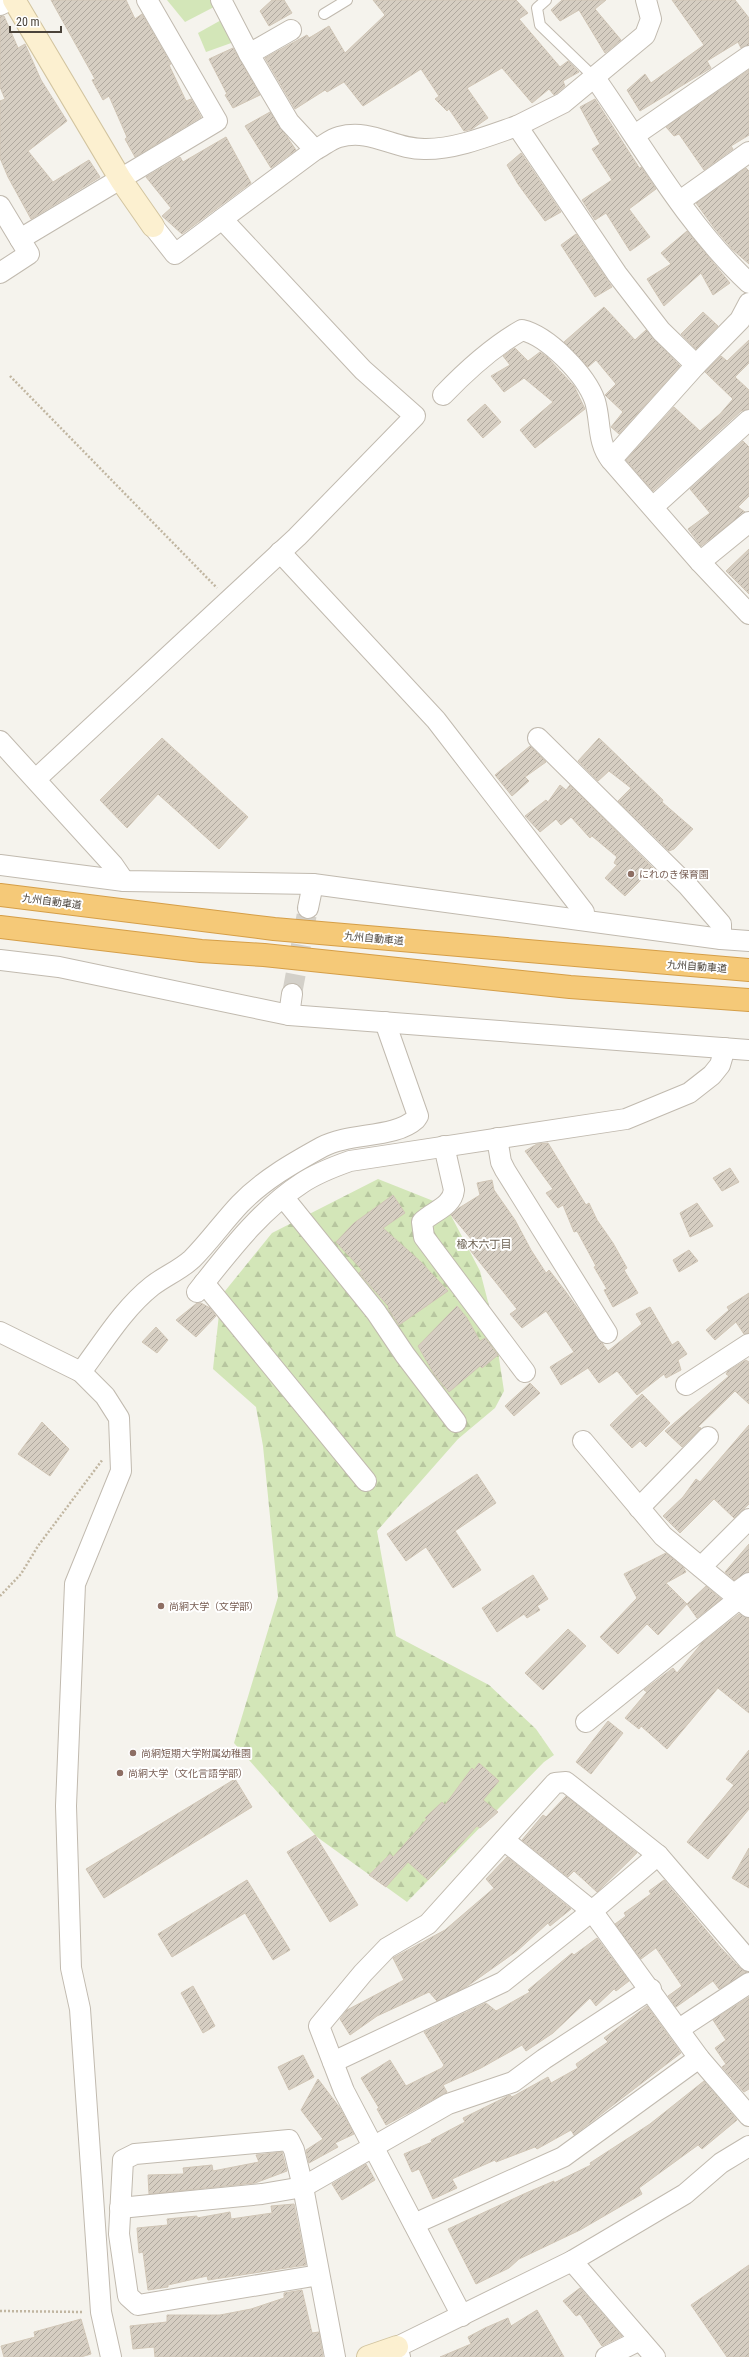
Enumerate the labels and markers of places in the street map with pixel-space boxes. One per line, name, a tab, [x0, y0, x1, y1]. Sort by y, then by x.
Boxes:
marker: にれのき保育園	[626, 869, 636, 879]
place label: にれのき保育園	[639, 869, 709, 880]
marker: 尚絅大学（文学部）	[156, 1601, 166, 1611]
place label: 尚絅大学（文学部）	[169, 1601, 259, 1612]
marker: 尚絅短期大学附属幼稚園	[128, 1748, 138, 1758]
place label: 尚絅短期大学附属幼稚園	[141, 1748, 251, 1759]
marker: 尚絅大学（文化言語学部）	[115, 1768, 125, 1778]
place label: 尚絅大学（文化言語学部）	[128, 1768, 248, 1779]

